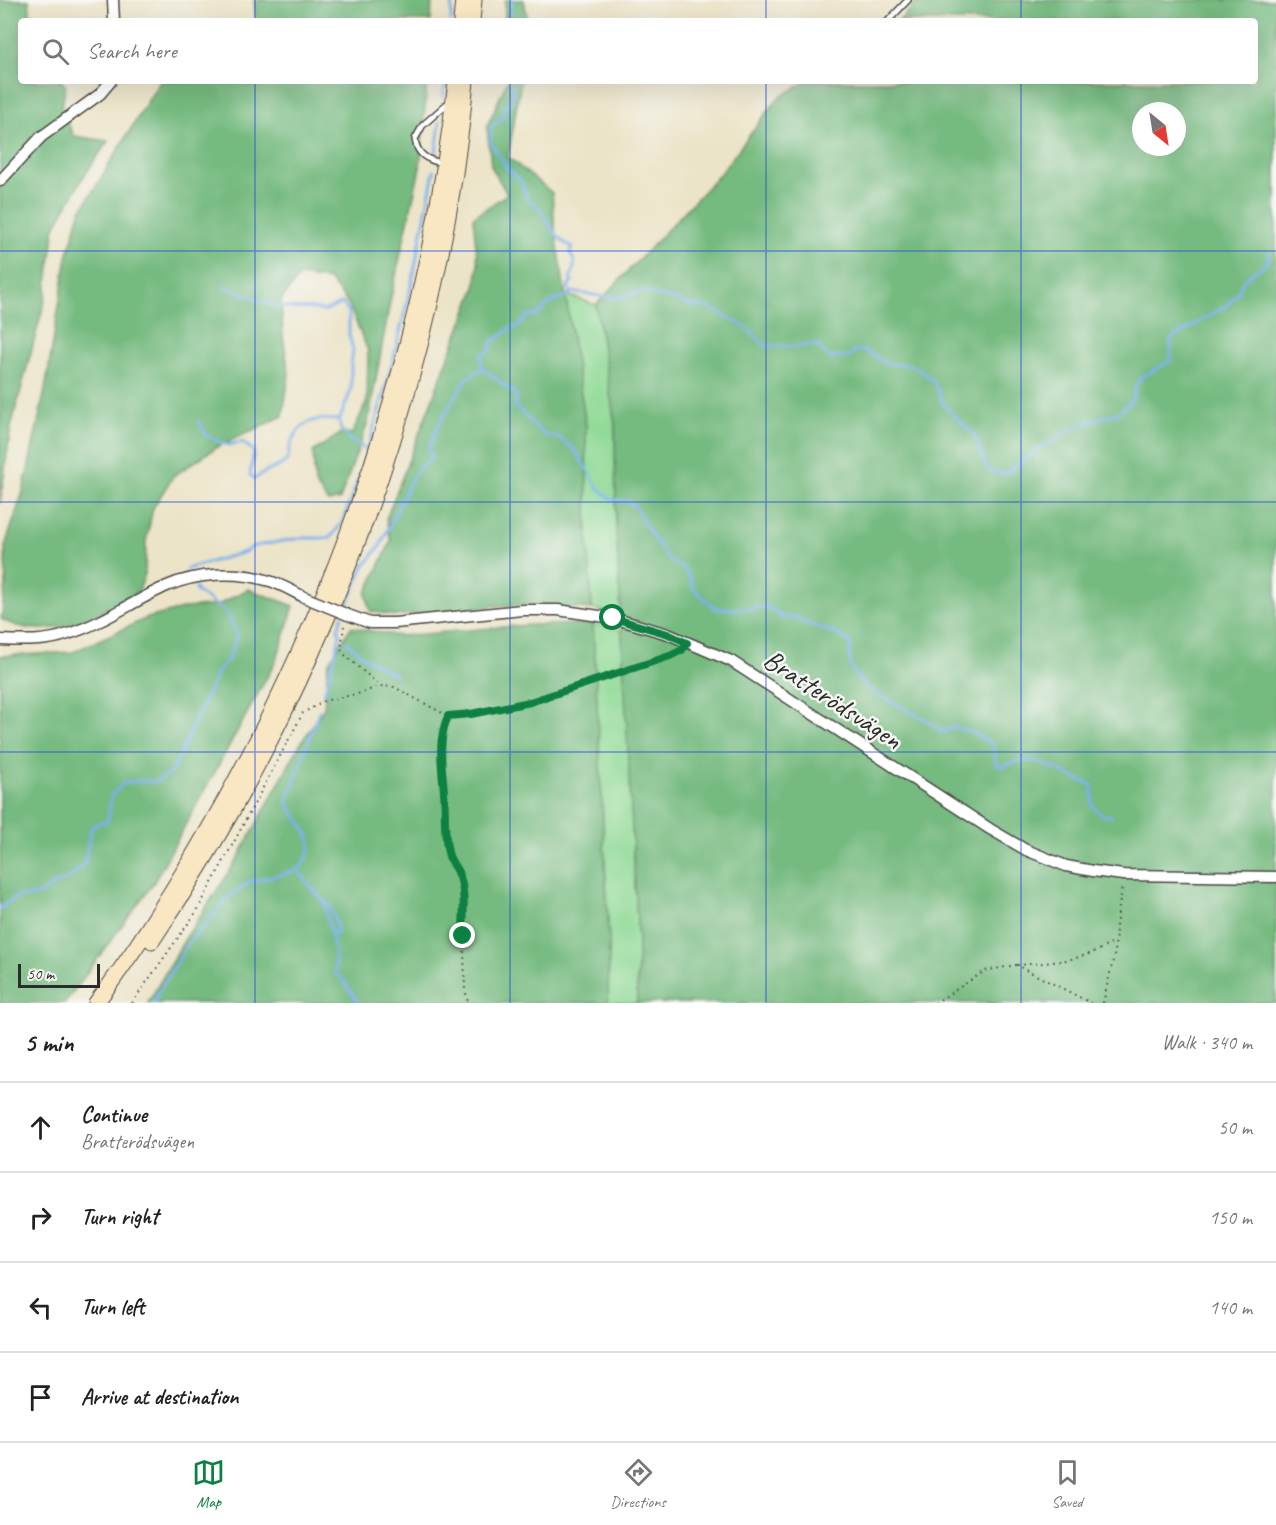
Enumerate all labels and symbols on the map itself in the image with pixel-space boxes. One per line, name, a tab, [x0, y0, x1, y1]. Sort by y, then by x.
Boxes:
north arrow	[1132, 102, 1186, 156]
route start	[599, 604, 625, 630]
street label: Bratterödsvägen	[757, 641, 909, 757]
route end	[449, 922, 475, 948]
scale bar	[18, 961, 100, 988]

